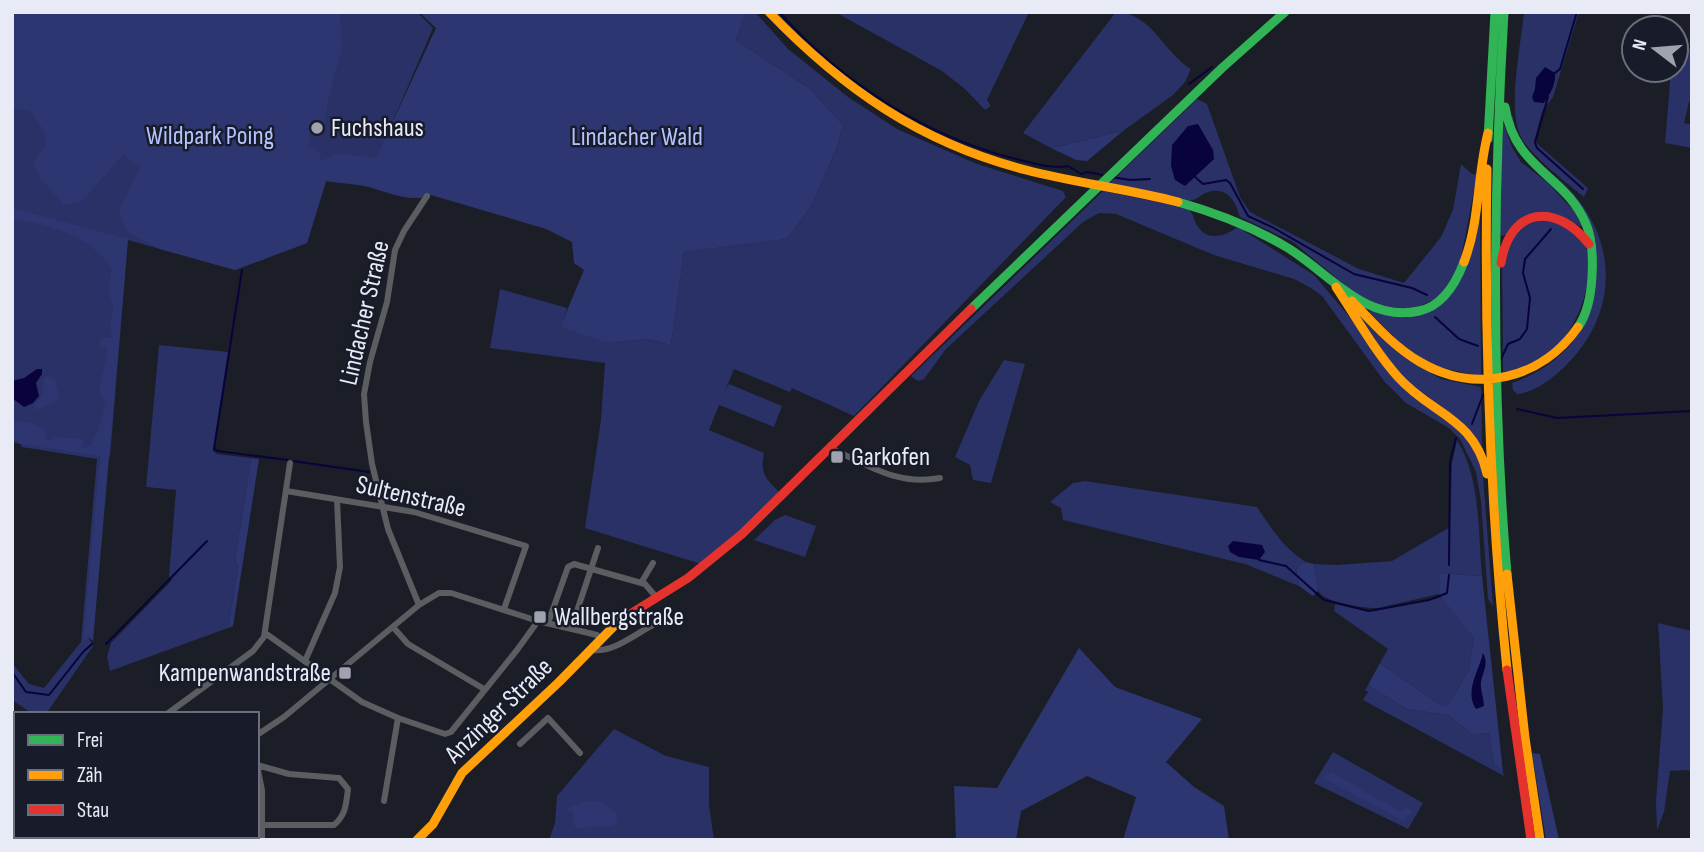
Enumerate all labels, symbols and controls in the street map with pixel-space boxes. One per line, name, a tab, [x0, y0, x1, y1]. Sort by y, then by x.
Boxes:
north arrow	[1620, 14, 1690, 84]
text: N	[1628, 37, 1653, 53]
place label: Fuchshaus	[331, 113, 424, 144]
marker: Fuchshaus	[309, 120, 325, 136]
park label: Wildpark Poing	[146, 121, 274, 152]
park label: Lindacher Wald	[571, 122, 703, 153]
street label: Lindacher Straße	[333, 238, 397, 388]
place label: Garkofen	[851, 442, 930, 473]
marker: Garkofen	[829, 449, 845, 465]
street label: Sultenstraße	[353, 469, 469, 525]
place label: Wallbergstraße	[554, 602, 684, 633]
marker: Wallbergstraße	[532, 609, 548, 625]
street label: Anzinger Straße	[438, 652, 559, 771]
place label: Kampenwandstraße	[158, 658, 331, 689]
marker: Kampenwandstraße	[337, 665, 353, 681]
legend	[14, 712, 259, 838]
text: Frei	[77, 728, 103, 753]
text: Zäh	[77, 763, 103, 788]
text: Stau	[77, 798, 109, 823]

